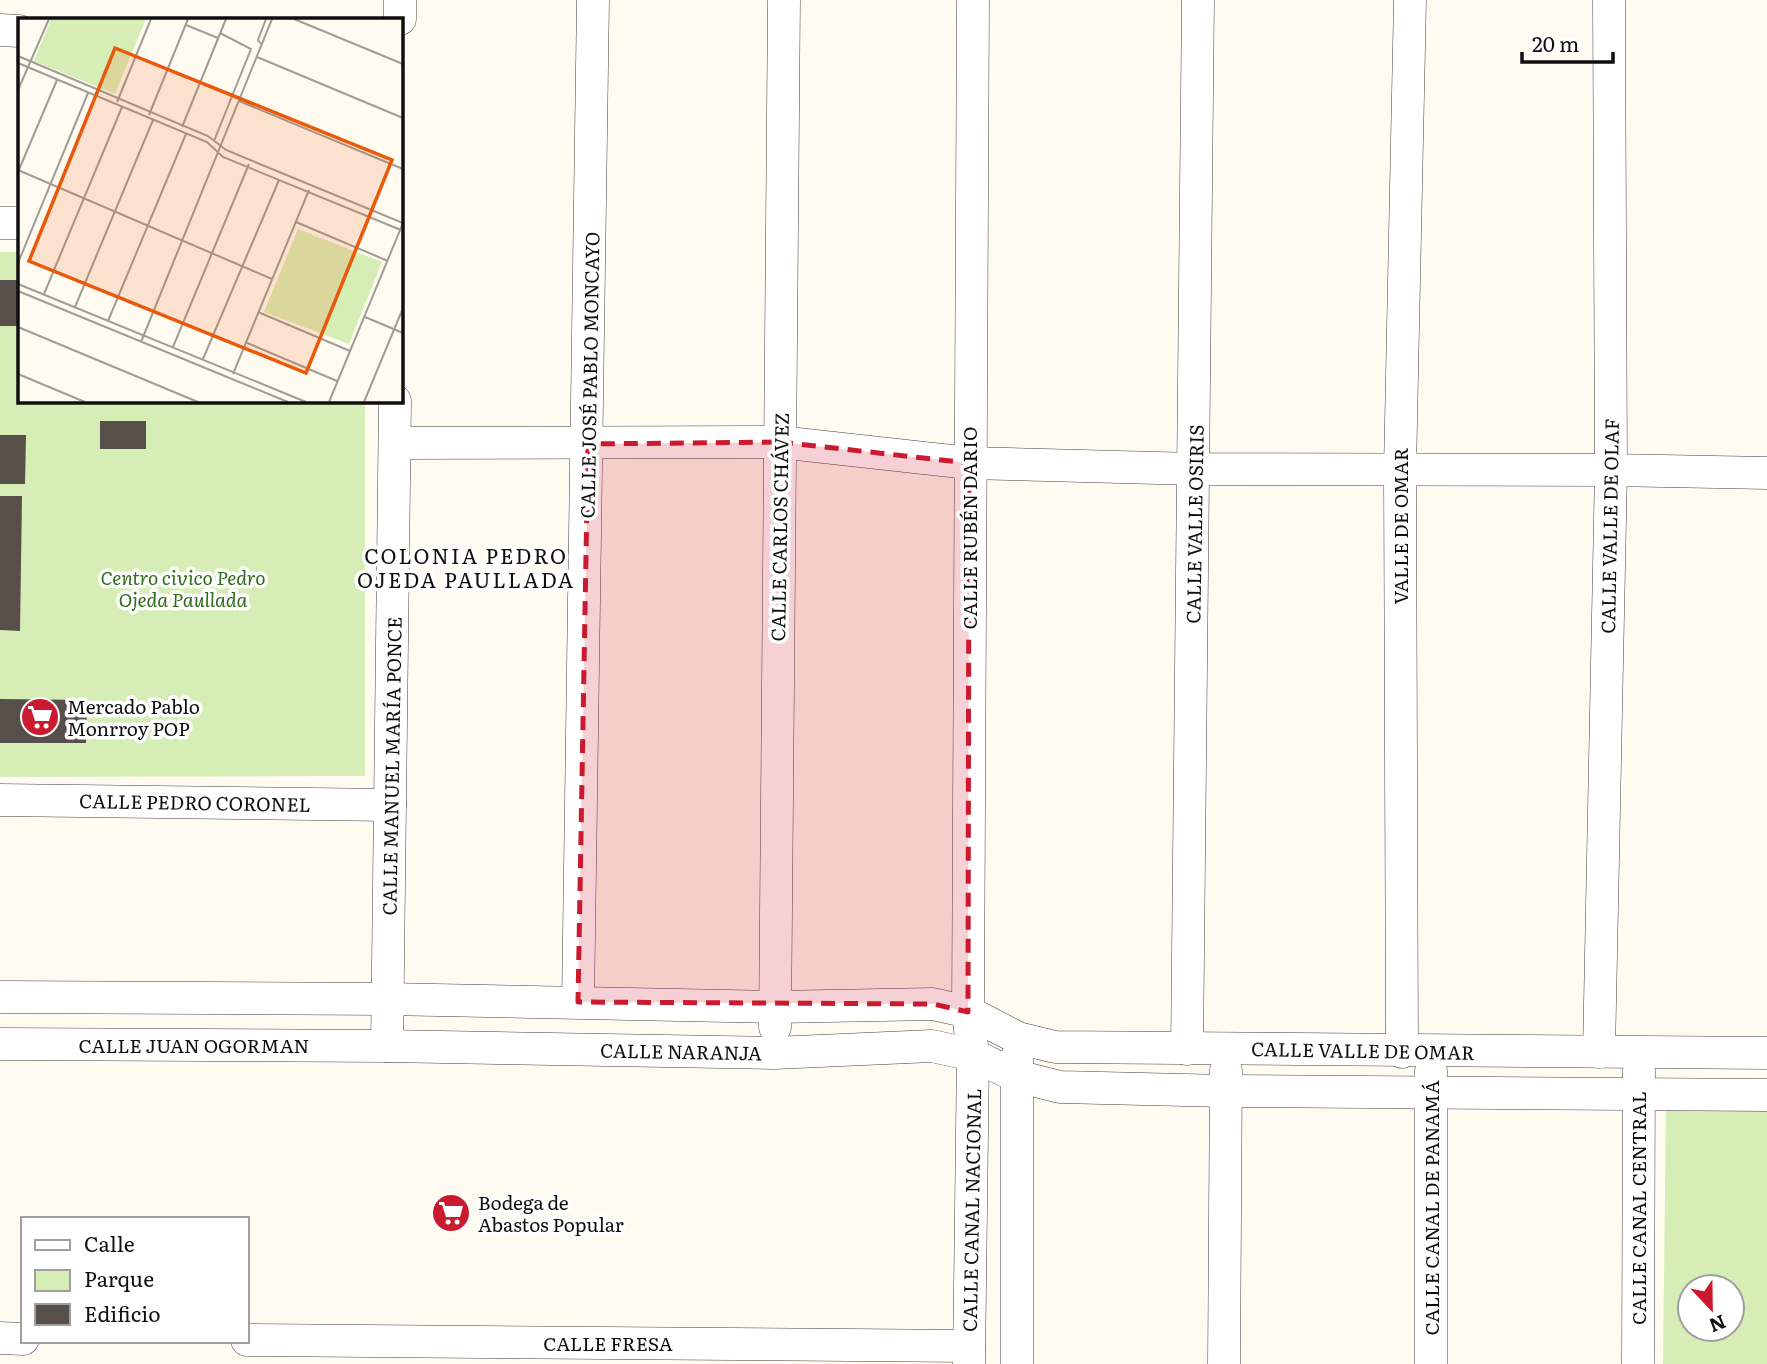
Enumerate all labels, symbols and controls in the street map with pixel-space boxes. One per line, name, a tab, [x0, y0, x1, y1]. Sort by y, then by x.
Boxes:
inset map	[18, 18, 402, 402]
scale bar	[1522, 21, 1613, 65]
text: 20 m	[1532, 27, 1579, 58]
street label: CALLE JOSÉ PABLO MONCAYO	[572, 231, 606, 519]
street label: CALLE CARLOS CHÁVEZ	[763, 412, 795, 642]
street label: CALLE VALLE DE OLAF	[1593, 418, 1625, 634]
street label: CALLE VALLE OSIRIS	[1178, 424, 1210, 624]
street label: CALLE RUBÉN DARIO	[955, 427, 983, 629]
street label: VALLE DE OMAR	[1386, 447, 1414, 605]
district label: COLONIA PEDRO OJEDA PAULLADA	[357, 539, 575, 594]
park label: Centro civico Pedro Ojeda Paullada	[101, 563, 265, 613]
street label: CALLE MANUEL MARÍA PONCE	[374, 617, 408, 915]
place label: Mercado Pablo Monrroy POP	[67, 692, 200, 742]
supermarket icon: Mercado Pablo Monrroy POP	[19, 696, 61, 738]
street label: CALLE PEDRO CORONEL	[79, 786, 311, 818]
street label: CALLE JUAN OGORMAN	[79, 1031, 309, 1059]
street label: CALLE VALLE DE OMAR	[1251, 1034, 1475, 1066]
street label: CALLE NARANJA	[600, 1036, 762, 1066]
street label: CALLE CANAL DE PANAMÁ	[1417, 1080, 1445, 1336]
street label: CALLE CANAL NACIONAL	[955, 1088, 987, 1332]
street label: CALLE CANAL CENTRAL	[1624, 1091, 1652, 1325]
place label: Bodega de Abastos Popular	[478, 1188, 624, 1238]
supermarket icon: Bodega de Abastos Popular	[430, 1192, 472, 1234]
legend	[21, 1217, 248, 1343]
text: Calle	[84, 1227, 135, 1258]
text: Parque	[84, 1262, 154, 1293]
north arrow	[1676, 1273, 1746, 1343]
text: Edificio	[84, 1297, 160, 1328]
text: N	[1705, 1309, 1730, 1341]
street label: CALLE FRESA	[543, 1329, 673, 1357]

